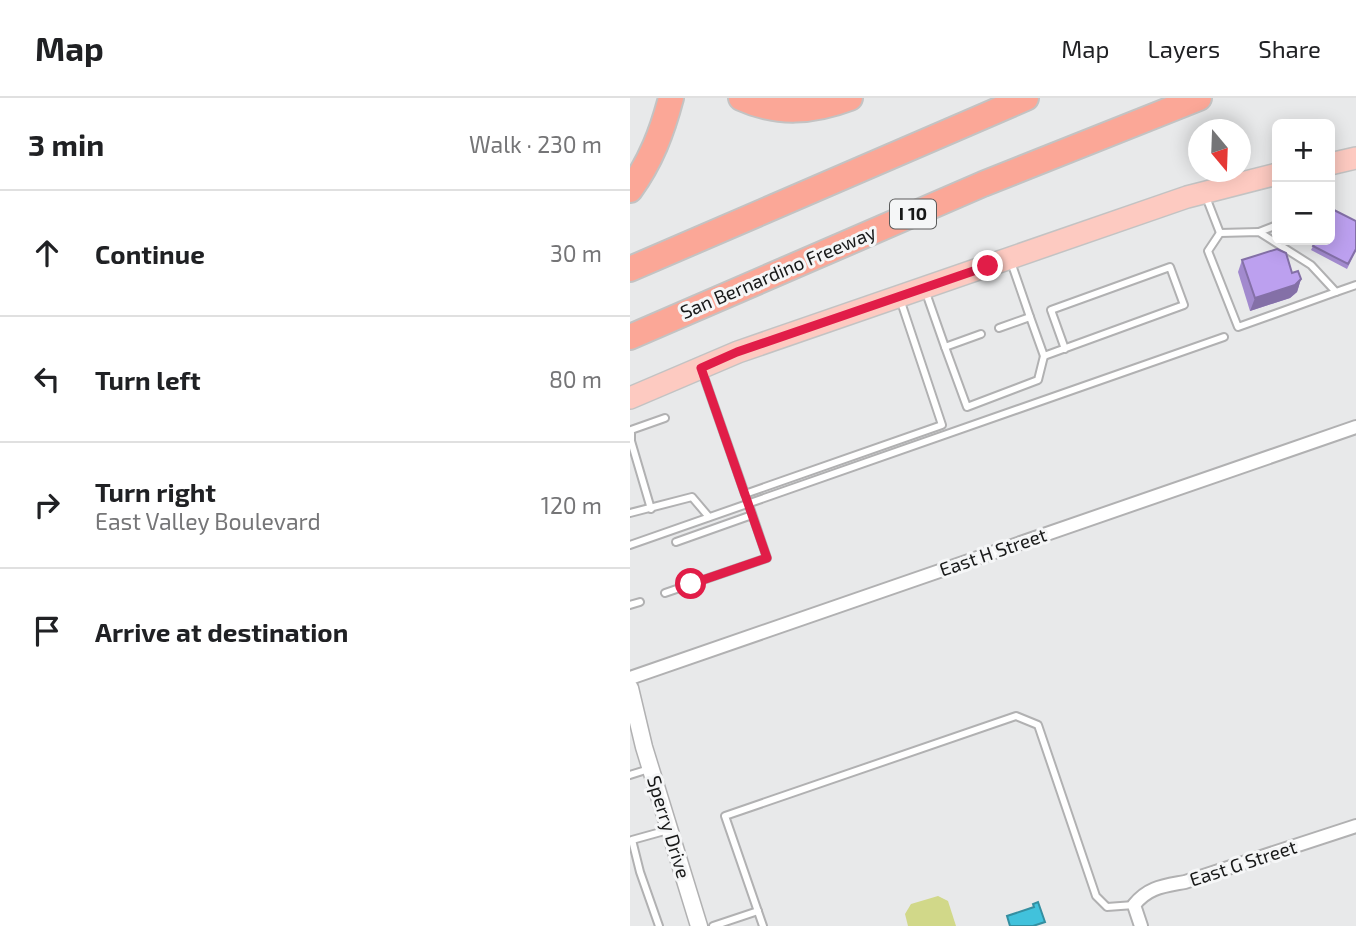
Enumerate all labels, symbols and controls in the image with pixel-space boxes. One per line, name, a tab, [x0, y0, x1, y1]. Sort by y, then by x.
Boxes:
text: Map	[35, 28, 104, 68]
text: Map	[1061, 34, 1109, 63]
text: Layers	[1147, 34, 1220, 63]
text: Share	[1258, 34, 1321, 63]
north arrow	[1188, 119, 1251, 182]
map controls	[1272, 119, 1335, 245]
button: +	[1272, 119, 1335, 182]
text: 3 min	[28, 126, 104, 162]
text: Walk · 230 m	[469, 130, 602, 158]
button: −	[1272, 182, 1335, 245]
road number: I 10	[890, 200, 936, 229]
street label: San Bernardino Freeway	[677, 220, 879, 323]
icon: ahead	[28, 234, 66, 272]
text: Continue	[95, 238, 205, 269]
text: 30 m	[550, 239, 602, 267]
route end	[972, 250, 1003, 281]
icon: left	[28, 360, 66, 398]
text: Turn left	[95, 364, 201, 395]
text: 80 m	[549, 365, 602, 393]
text: Turn right	[95, 476, 216, 507]
icon: right	[28, 486, 66, 524]
text: 120 m	[541, 491, 602, 519]
text: East Valley Boulevard	[95, 507, 321, 535]
street label: East H Street	[936, 522, 1050, 581]
route start	[675, 568, 706, 599]
icon: arrive	[28, 612, 66, 650]
text: Arrive at destination	[95, 616, 348, 647]
street label: Sperry Drive	[643, 773, 696, 881]
street label: East G Street	[1186, 834, 1299, 891]

